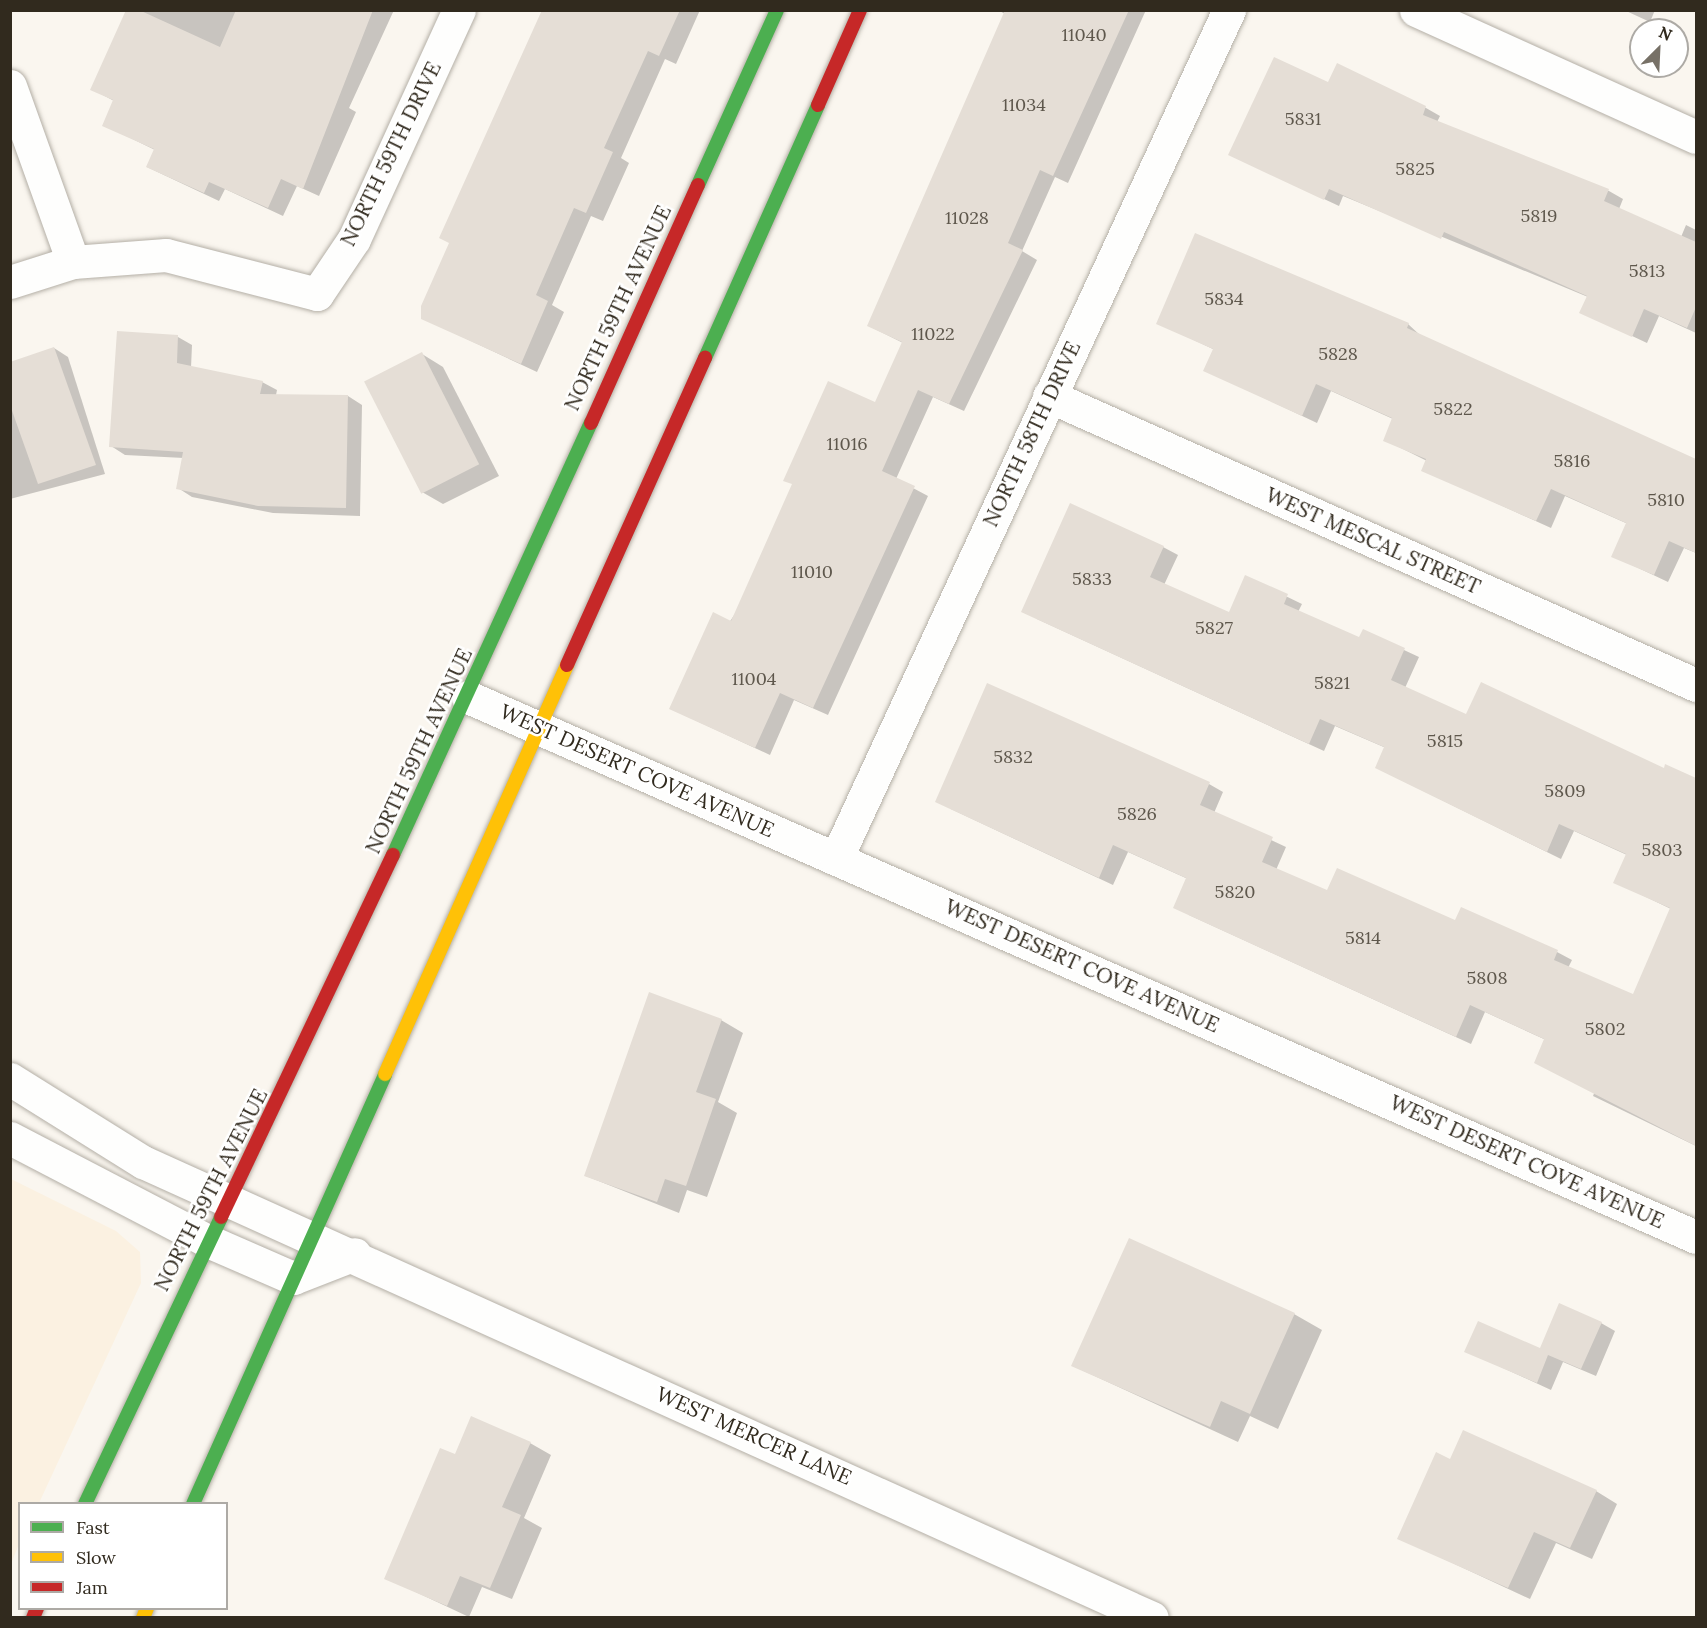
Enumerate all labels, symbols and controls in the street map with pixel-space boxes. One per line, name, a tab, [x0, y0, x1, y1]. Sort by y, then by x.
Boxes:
north arrow	[1629, 18, 1689, 78]
text: N	[1656, 22, 1675, 45]
house number: 11040	[1061, 24, 1107, 46]
street label: NORTH 59TH DRIVE	[335, 58, 447, 250]
house number: 11034	[1002, 94, 1046, 116]
house number: 5831	[1285, 108, 1321, 130]
house number: 5825	[1395, 158, 1435, 180]
street label: NORTH 59TH AVENUE	[559, 201, 677, 415]
house number: 5819	[1521, 205, 1557, 227]
house number: 11028	[945, 207, 989, 229]
house number: 5813	[1629, 260, 1665, 282]
house number: 5834	[1204, 288, 1244, 310]
house number: 11022	[911, 323, 955, 345]
street label: NORTH 58TH DRIVE	[978, 337, 1086, 531]
house number: 5828	[1318, 343, 1358, 365]
house number: 5822	[1433, 398, 1473, 420]
house number: 11016	[826, 433, 868, 455]
house number: 5816	[1554, 450, 1590, 472]
street label: WEST MESCAL STREET	[1262, 482, 1484, 600]
house number: 5810	[1647, 489, 1685, 511]
house number: 11010	[791, 561, 833, 583]
house number: 5833	[1072, 568, 1112, 590]
house number: 5827	[1195, 617, 1233, 639]
street label: NORTH 59TH AVENUE	[360, 644, 478, 858]
house number: 11004	[731, 668, 777, 690]
house number: 5821	[1314, 672, 1350, 694]
street label: WEST DESERT COVE AVENUE	[496, 699, 778, 843]
house number: 5815	[1427, 730, 1463, 752]
house number: 5832	[993, 746, 1033, 768]
house number: 5809	[1544, 780, 1586, 802]
house number: 5826	[1117, 803, 1157, 825]
house number: 5803	[1641, 839, 1683, 861]
house number: 5820	[1215, 881, 1255, 903]
street label: WEST DESERT COVE AVENUE	[941, 894, 1223, 1038]
house number: 5814	[1345, 927, 1381, 949]
house number: 5808	[1466, 967, 1508, 989]
house number: 5802	[1585, 1018, 1625, 1040]
street label: NORTH 59TH AVENUE	[149, 1085, 273, 1295]
street label: WEST DESERT COVE AVENUE	[1386, 1090, 1668, 1234]
street label: WEST MERCER LANE	[652, 1381, 856, 1491]
legend	[18, 1502, 228, 1610]
text: Fast	[76, 1516, 110, 1539]
text: Slow	[76, 1546, 116, 1569]
text: Jam	[76, 1576, 108, 1599]

